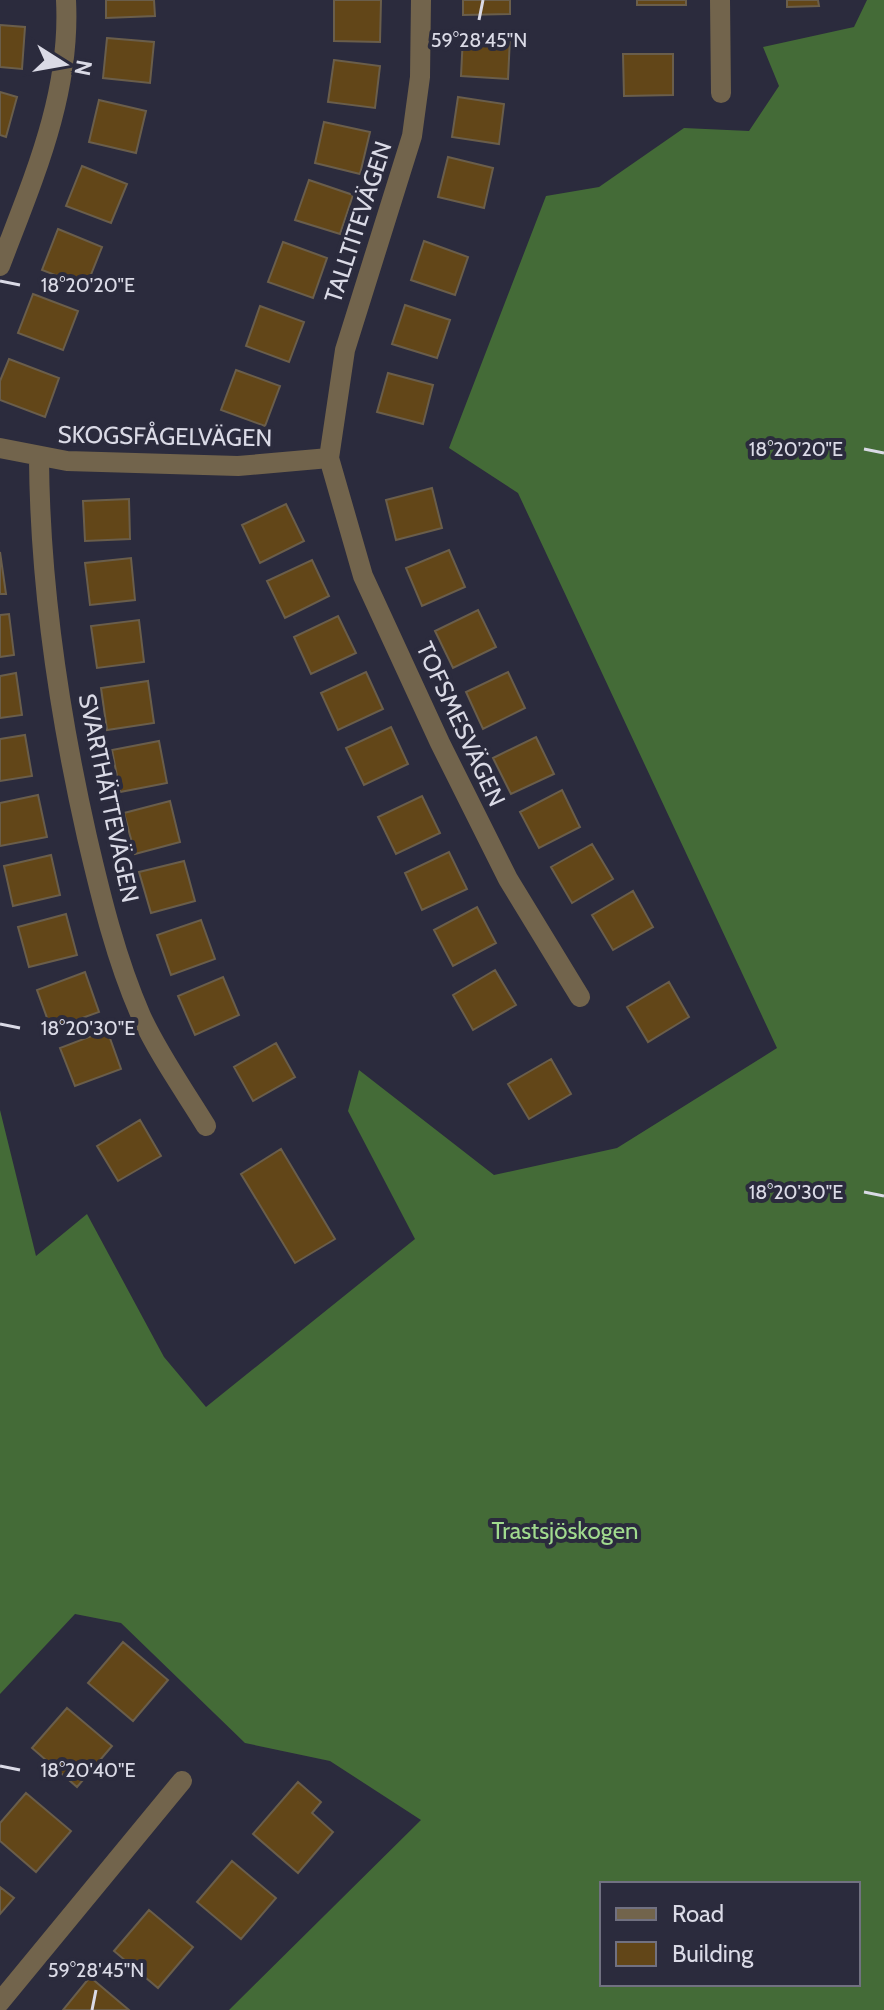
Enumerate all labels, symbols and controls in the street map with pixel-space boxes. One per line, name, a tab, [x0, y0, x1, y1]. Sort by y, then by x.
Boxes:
north arrow	[24, 24, 104, 104]
text: 59°28'45"N	[431, 28, 527, 52]
text: N	[68, 58, 98, 78]
street label: TALLTITEVÄGEN	[318, 138, 398, 306]
text: 18°20'20"E	[41, 273, 135, 297]
street label: SKOGSFÅGELVÄGEN	[57, 420, 273, 452]
text: 18°20'20"E	[749, 437, 843, 461]
street label: TOFSMESVÄGEN	[410, 637, 512, 811]
street label: SVARTHÄTTEVÄGEN	[73, 691, 145, 905]
text: 18°20'30"E	[41, 1016, 135, 1040]
text: 18°20'30"E	[749, 1180, 843, 1204]
park label: Trastsjöskogen	[492, 1516, 638, 1545]
text: 18°20'40"E	[41, 1758, 136, 1782]
legend	[600, 1882, 860, 1986]
text: Road	[672, 1899, 724, 1928]
text: Building	[672, 1939, 754, 1968]
text: 59°28'45"N	[48, 1958, 144, 1982]

